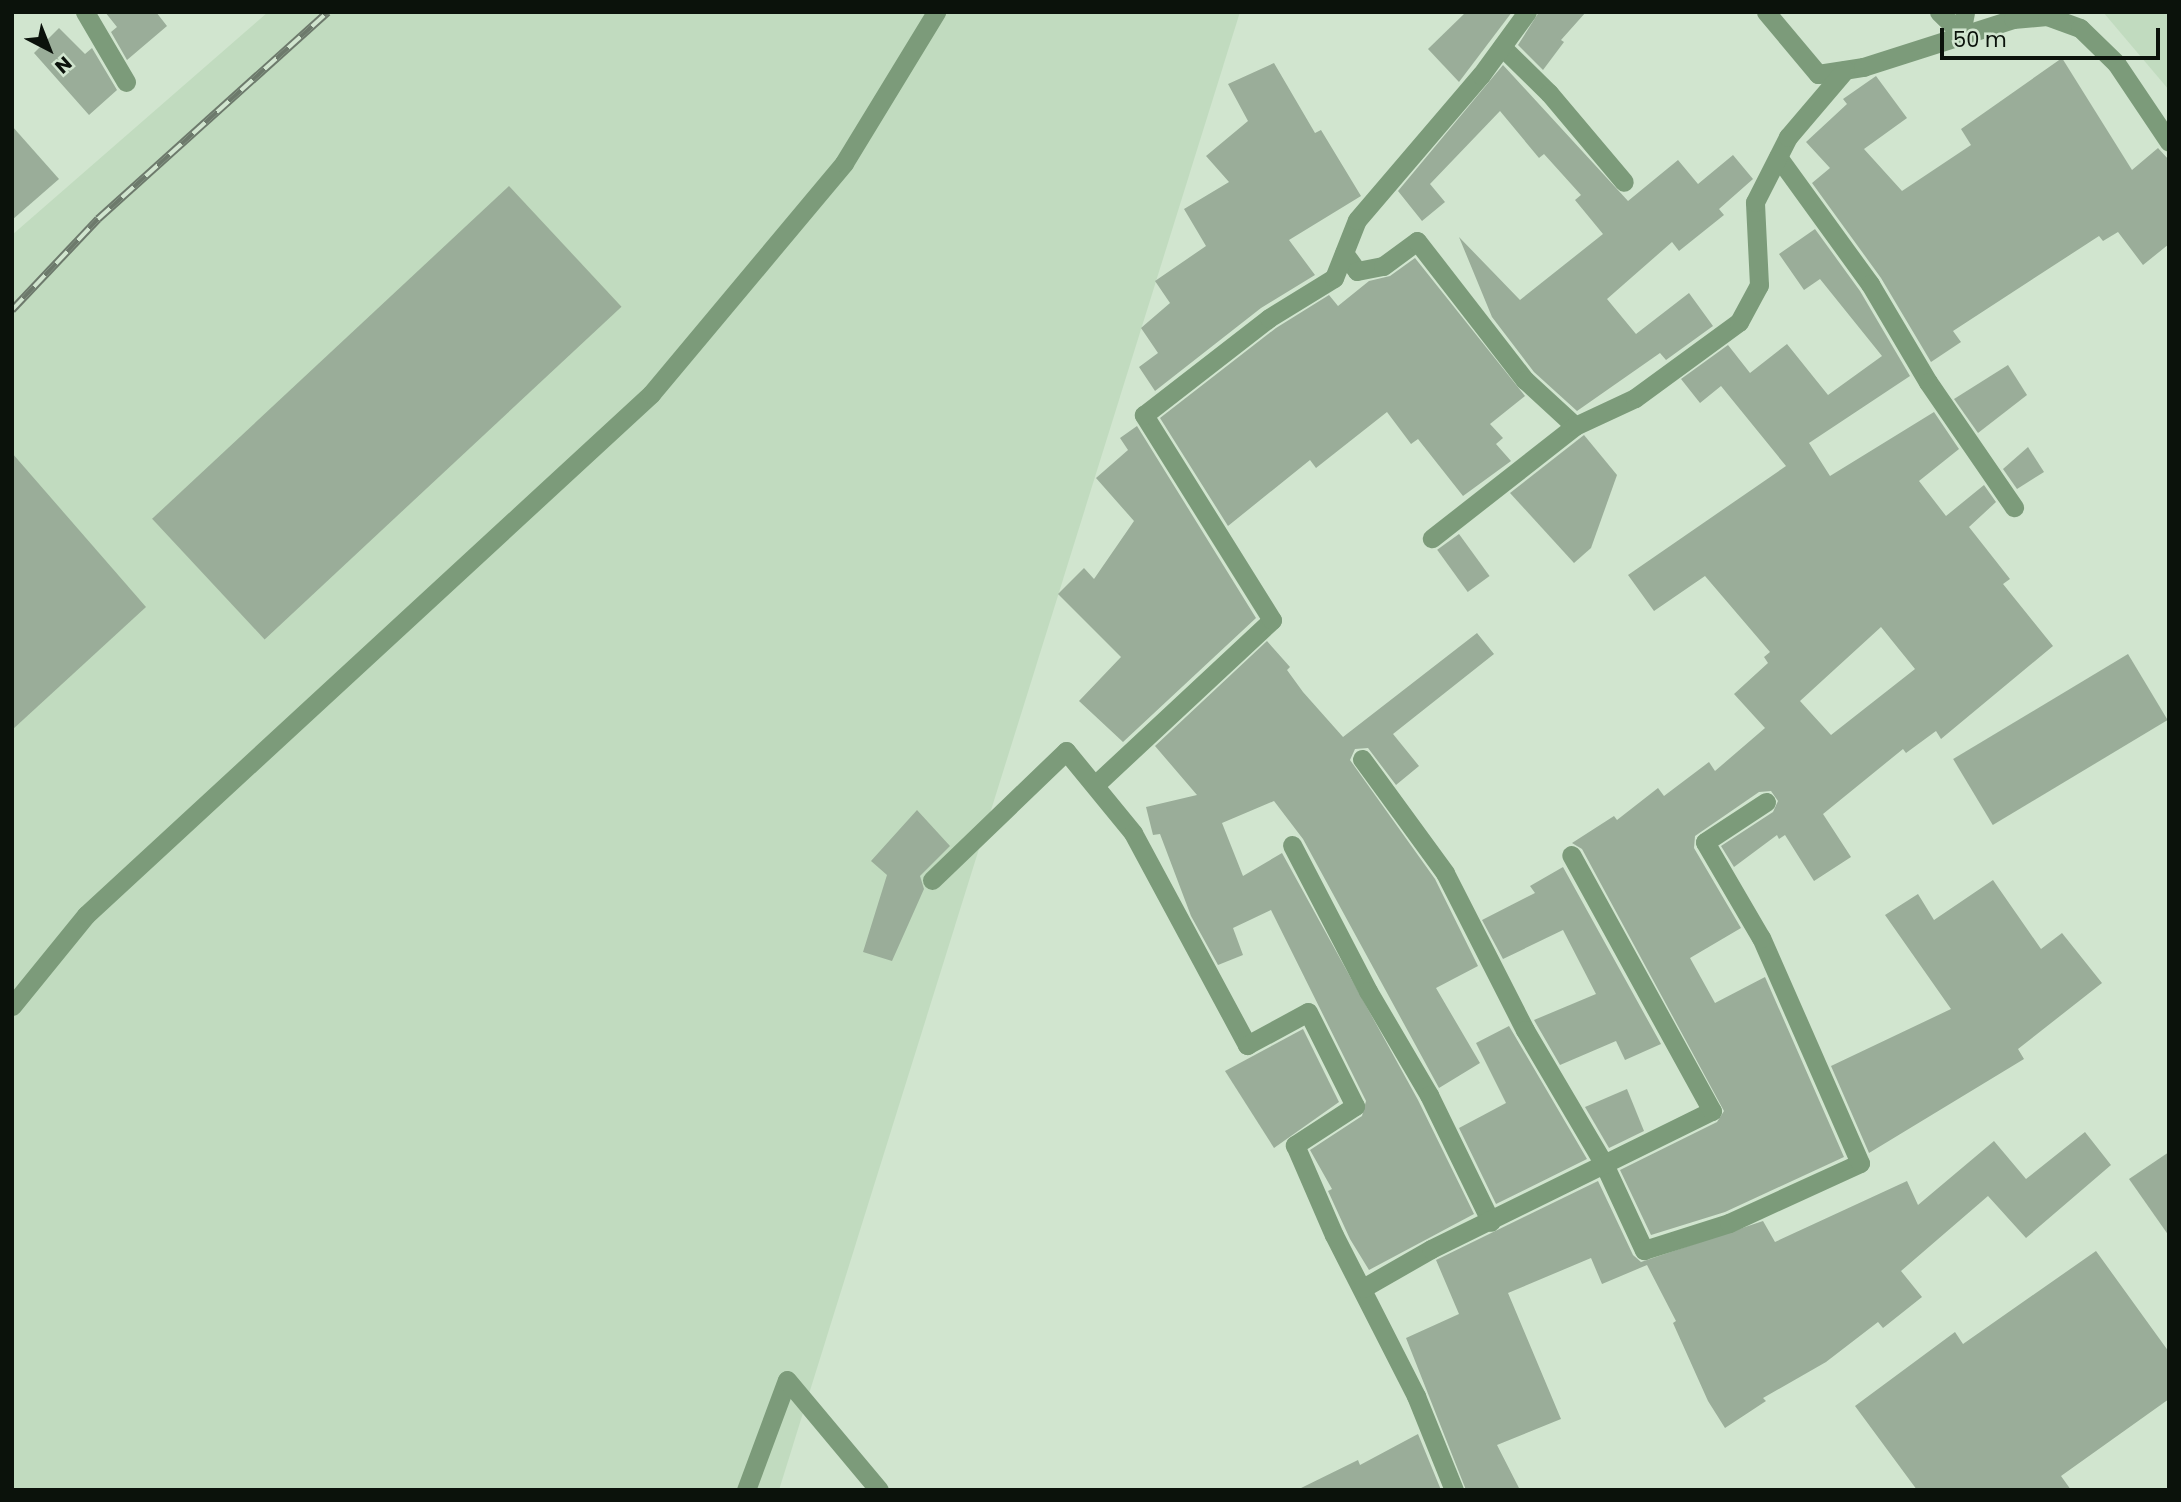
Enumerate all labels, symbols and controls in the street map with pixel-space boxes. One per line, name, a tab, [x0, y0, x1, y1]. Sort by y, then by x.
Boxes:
north arrow	[14, 14, 84, 84]
scale bar	[1943, 14, 2164, 58]
text: 50 m	[1953, 25, 2007, 54]
text: N	[49, 50, 78, 80]

